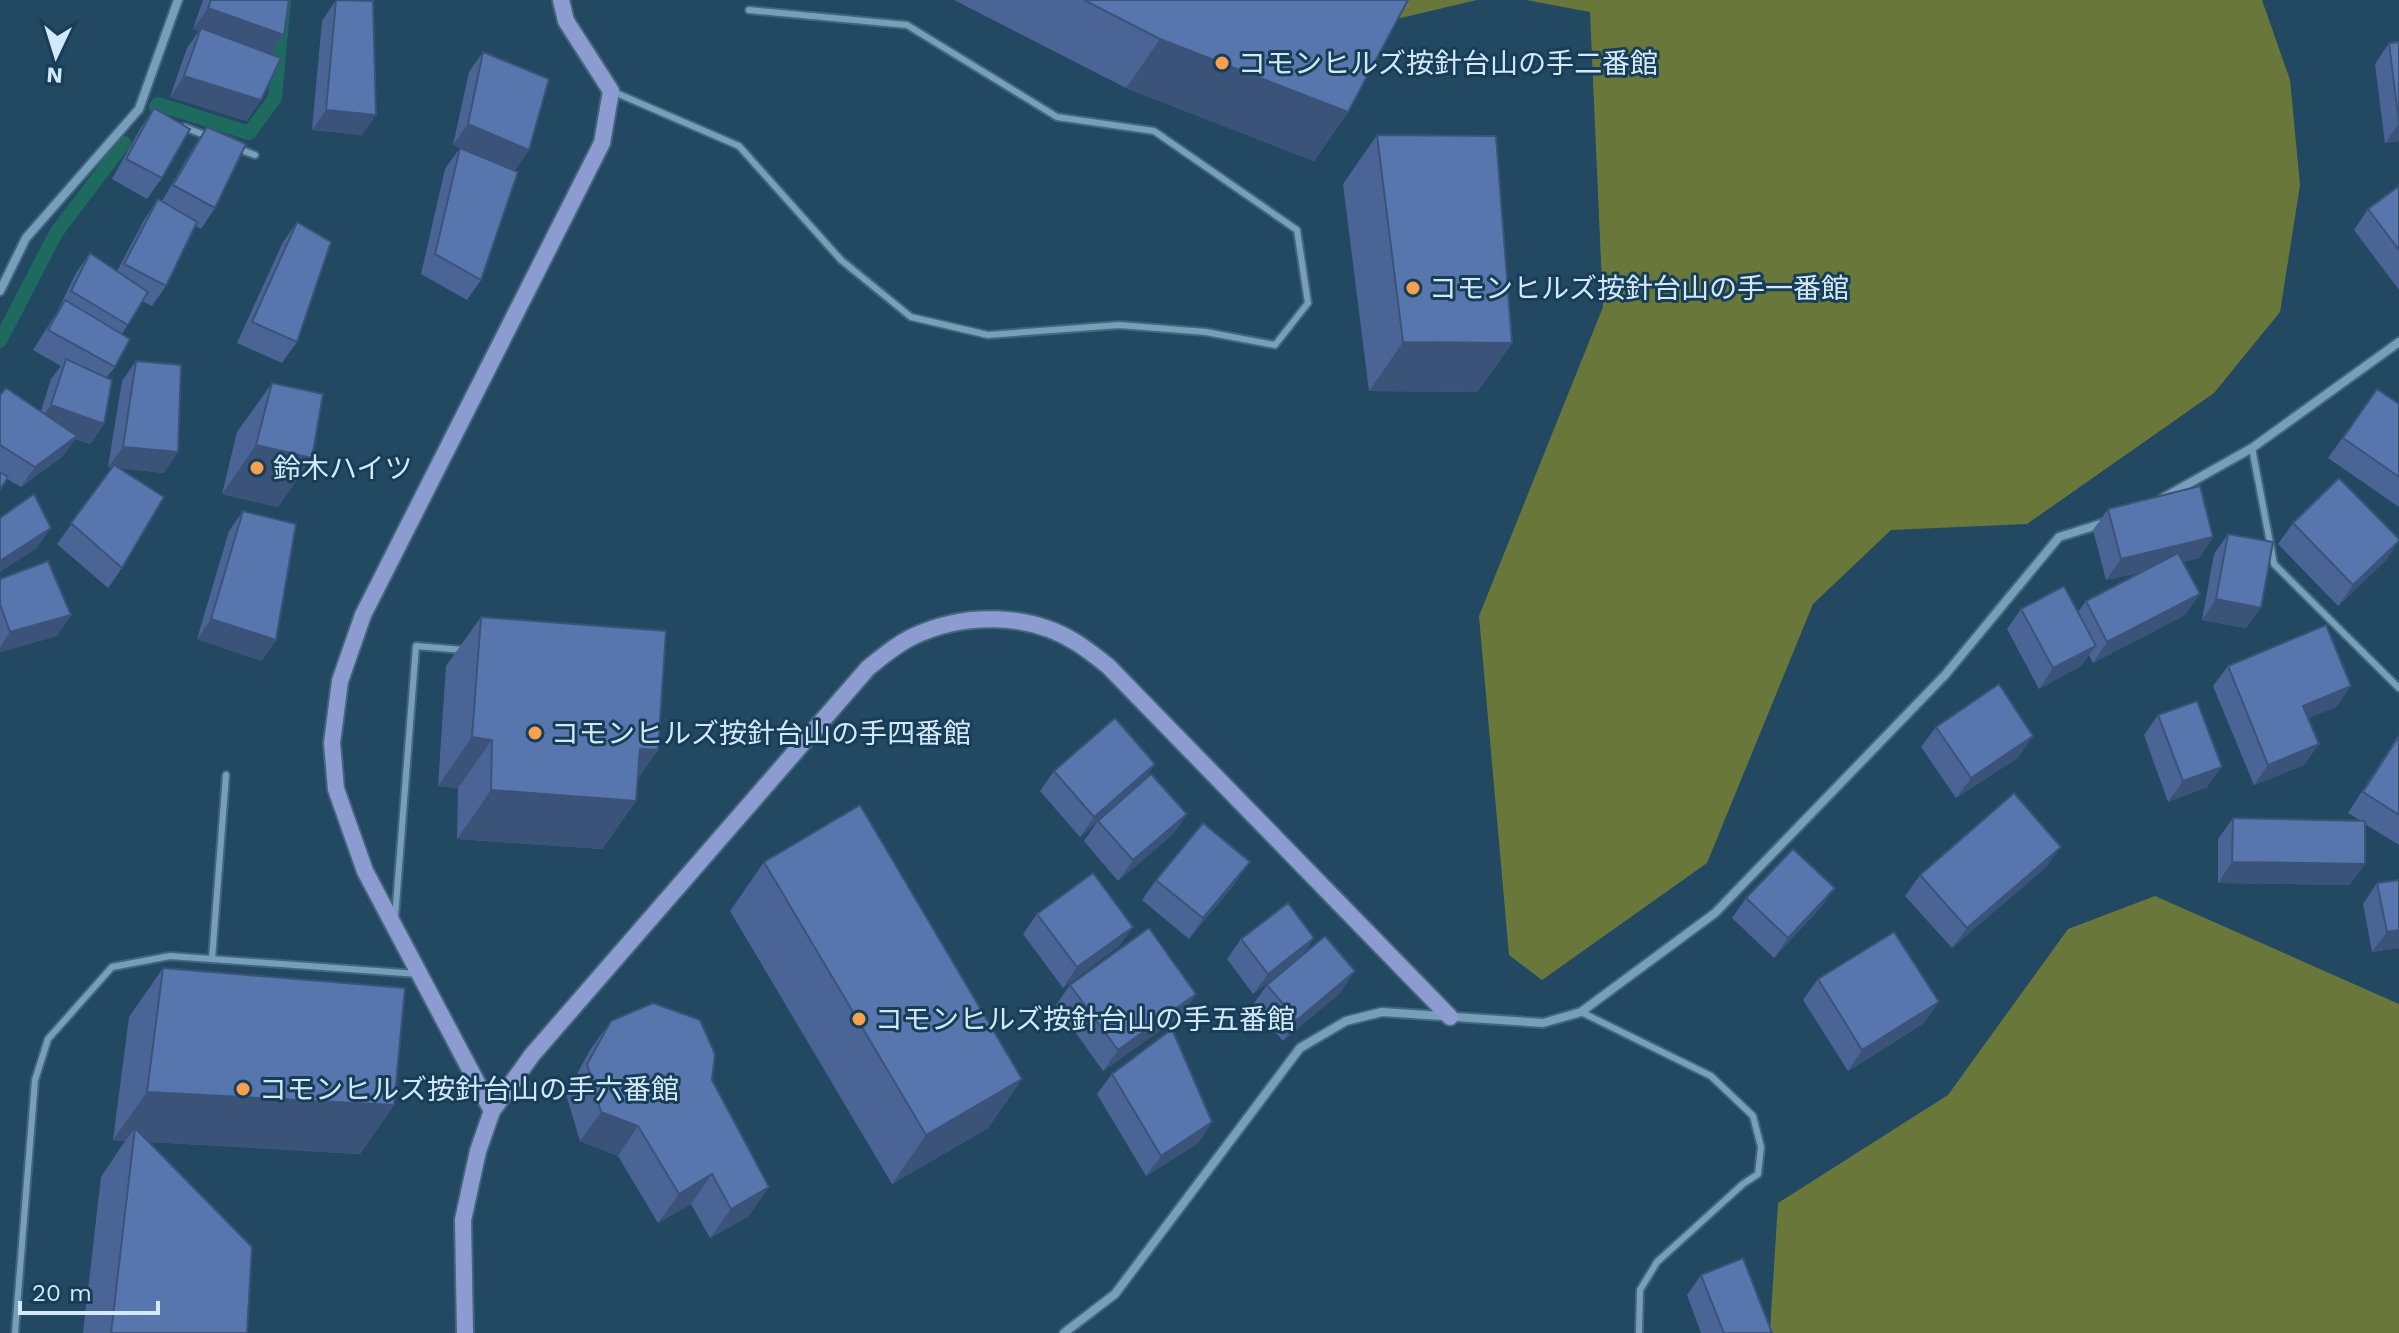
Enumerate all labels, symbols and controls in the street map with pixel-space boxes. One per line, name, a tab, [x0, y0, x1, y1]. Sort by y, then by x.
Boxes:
north arrow	[16, 16, 96, 96]
place label: コモンヒルズ按針台山の手二番館	[1238, 47, 1658, 80]
marker: コモンヒルズ按針台山の手二番館	[1213, 54, 1231, 72]
text: N	[46, 62, 64, 88]
place label: コモンヒルズ按針台山の手一番館	[1429, 272, 1849, 305]
marker: コモンヒルズ按針台山の手一番館	[1404, 279, 1422, 297]
place label: 鈴木ハイツ	[273, 452, 412, 485]
marker: 鈴木ハイツ	[248, 459, 266, 477]
place label: コモンヒルズ按針台山の手四番館	[551, 717, 971, 750]
marker: コモンヒルズ按針台山の手四番館	[526, 724, 544, 742]
place label: コモンヒルズ按針台山の手五番館	[875, 1003, 1295, 1036]
marker: コモンヒルズ按針台山の手五番館	[850, 1010, 868, 1028]
place label: コモンヒルズ按針台山の手六番館	[259, 1073, 679, 1106]
marker: コモンヒルズ按針台山の手六番館	[234, 1080, 252, 1098]
scale bar	[20, 1265, 158, 1315]
text: 20 m	[32, 1279, 92, 1307]

